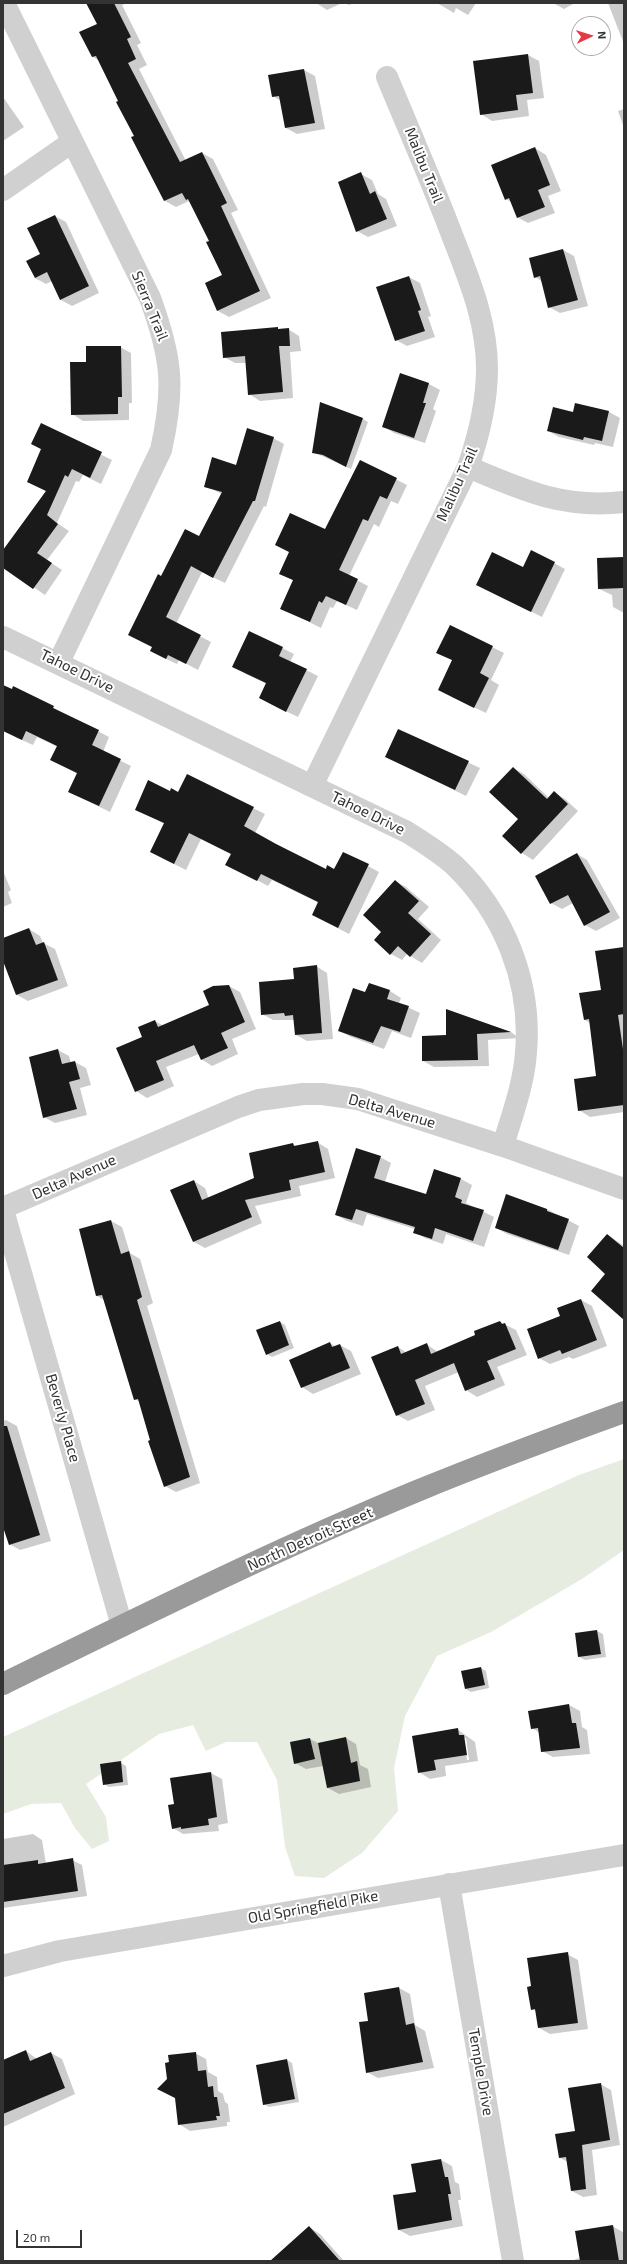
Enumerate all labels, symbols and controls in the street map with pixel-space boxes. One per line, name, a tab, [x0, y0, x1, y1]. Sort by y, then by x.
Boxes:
north arrow	[571, 16, 611, 56]
text: N	[596, 31, 609, 40]
street label: Malibu Trail	[401, 125, 447, 205]
street label: Sierra Trail	[128, 269, 172, 343]
street label: Malibu Trail	[433, 444, 481, 524]
street label: Tahoe Drive	[37, 645, 117, 697]
street label: Tahoe Drive	[328, 787, 408, 839]
street label: Delta Avenue	[346, 1090, 438, 1132]
street label: Delta Avenue	[29, 1150, 119, 1204]
street label: Beverly Place	[42, 1372, 84, 1464]
street label: North Detroit Street	[244, 1503, 376, 1575]
street label: Old Springfield Pike	[246, 1887, 380, 1927]
street label: Temple Drive	[464, 2027, 498, 2117]
scale bar	[18, 2222, 84, 2248]
text: 20 m	[23, 2230, 50, 2244]

